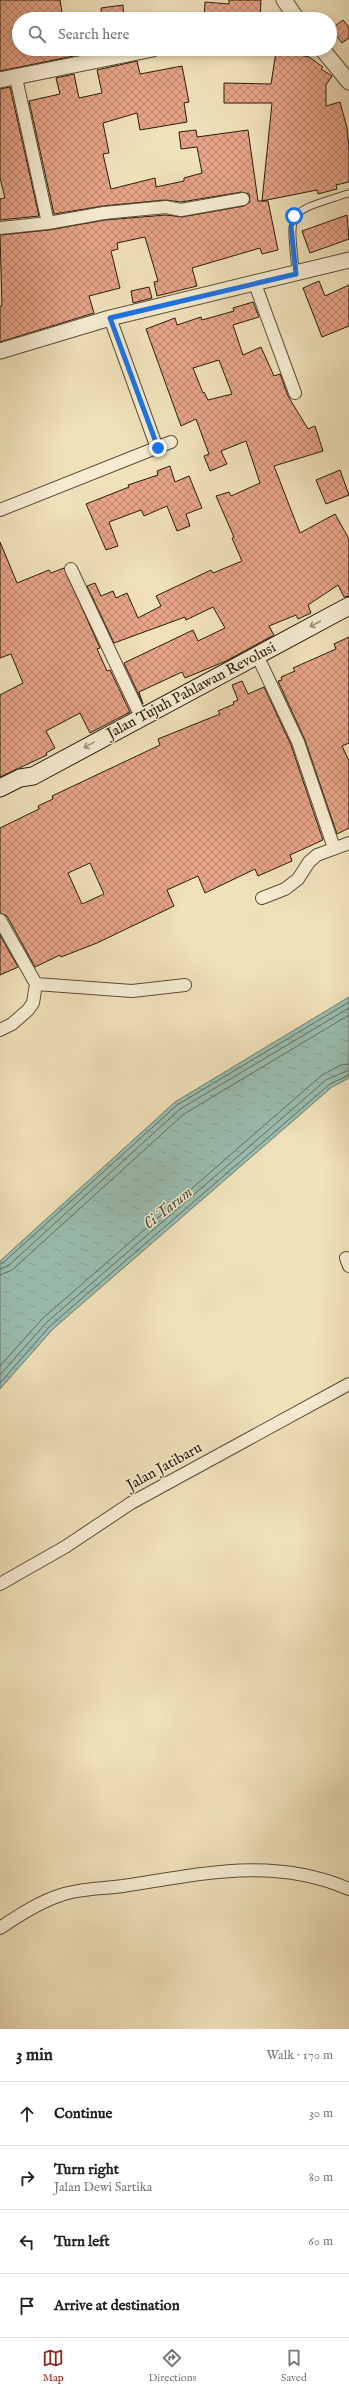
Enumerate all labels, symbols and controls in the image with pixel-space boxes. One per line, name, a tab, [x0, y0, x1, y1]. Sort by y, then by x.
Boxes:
search box	[12, 12, 337, 56]
icon: search	[26, 23, 48, 45]
text: Search here	[58, 25, 129, 44]
route start	[285, 207, 303, 225]
route end	[149, 439, 167, 457]
one-way arrow	[309, 621, 321, 628]
street label: Jalan Tujuh Pahlawan Revolusi	[102, 638, 279, 744]
one-way arrow	[83, 742, 95, 749]
water label: Ci Tarum	[140, 1183, 197, 1234]
street label: Jalan Jatibaru	[122, 1438, 205, 1496]
text: 3 min	[16, 2045, 53, 2066]
text: Walk · 170 m	[267, 2047, 333, 2064]
icon: ahead	[16, 2103, 38, 2125]
text: Continue	[54, 2104, 112, 2123]
text: 30 m	[309, 2105, 333, 2122]
text: Turn right	[54, 2160, 119, 2179]
icon: right	[16, 2167, 38, 2189]
text: 80 m	[309, 2169, 333, 2186]
text: Jalan Dewi Sartika	[54, 2179, 152, 2196]
icon: left	[16, 2231, 38, 2253]
text: Turn left	[54, 2232, 110, 2251]
text: 60 m	[308, 2233, 333, 2250]
icon: arrive	[16, 2295, 38, 2317]
text: Arrive at destination	[54, 2296, 180, 2315]
tab: Map	[42, 2347, 64, 2385]
tab: Directions	[149, 2347, 196, 2385]
tab: Saved	[281, 2347, 307, 2385]

